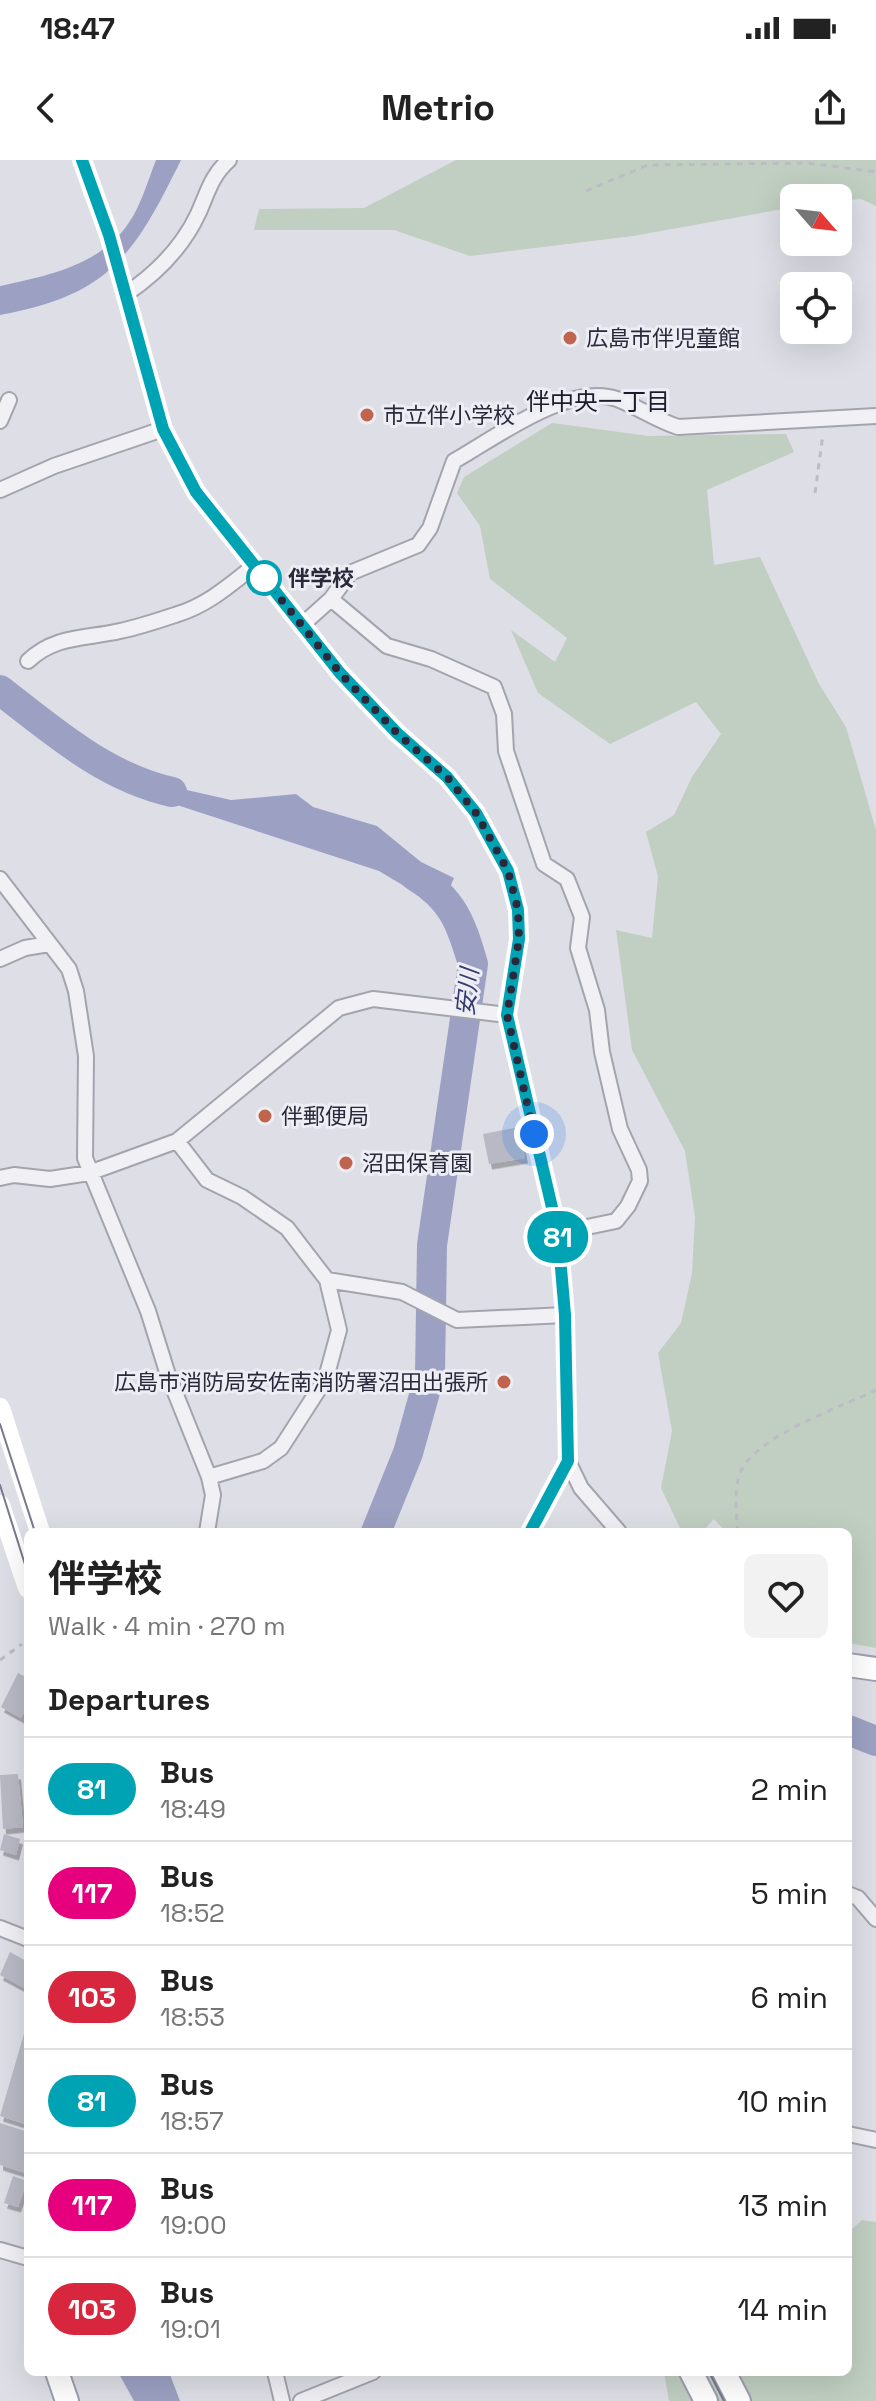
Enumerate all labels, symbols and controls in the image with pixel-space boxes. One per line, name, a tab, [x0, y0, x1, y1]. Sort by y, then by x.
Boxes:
text: 18:47	[40, 9, 115, 48]
text: Metrio	[381, 85, 495, 131]
icon: back	[24, 86, 68, 130]
icon: share	[808, 86, 852, 130]
north arrow	[780, 184, 852, 256]
map controls	[780, 184, 852, 344]
button: locate	[780, 272, 852, 344]
place label: 広島市伴児童館	[586, 324, 740, 352]
marker: 広島市伴児童館	[561, 329, 579, 347]
district label: 伴中央一丁目	[526, 386, 670, 417]
place label: 市立伴小学校	[383, 401, 515, 429]
marker: 市立伴小学校	[358, 406, 376, 424]
marker: 伴学校	[247, 561, 281, 595]
place label: 伴学校	[288, 564, 354, 592]
water label: 安川	[449, 964, 485, 1017]
place label: 伴郵便局	[281, 1102, 369, 1130]
marker: 伴郵便局	[256, 1107, 274, 1125]
your location	[514, 1114, 554, 1154]
place label: 沼田保育園	[362, 1149, 472, 1177]
marker: 沼田保育園	[337, 1154, 355, 1172]
line badge: 81	[522, 1211, 594, 1263]
text: 81	[543, 1219, 573, 1255]
place label: 広島市消防局安佐南消防署沼田出張所	[114, 1368, 488, 1396]
marker: 広島市消防局安佐南消防署沼田出張所	[495, 1373, 513, 1391]
button: heart	[744, 1554, 828, 1638]
text: 伴学校	[48, 1555, 162, 1603]
text: Walk · 4 min · 270 m	[48, 1609, 286, 1643]
text: Departures	[48, 1680, 210, 1719]
text: Bus	[160, 1753, 214, 1792]
text: 2 min	[751, 1770, 828, 1809]
text: 81	[77, 1771, 107, 1807]
text: 18:49	[160, 1792, 226, 1826]
text: Bus	[160, 1857, 214, 1896]
text: 5 min	[751, 1874, 828, 1913]
text: 117	[72, 1875, 112, 1911]
text: 18:52	[160, 1896, 225, 1930]
text: Bus	[160, 1961, 214, 2000]
text: 6 min	[750, 1978, 828, 2017]
text: 103	[68, 1979, 116, 2015]
text: 18:53	[160, 2000, 225, 2034]
text: Bus	[160, 2065, 214, 2104]
text: 10 min	[737, 2082, 828, 2121]
text: 81	[77, 2083, 107, 2119]
text: 18:57	[160, 2104, 224, 2138]
text: Bus	[160, 2169, 214, 2208]
text: 13 min	[738, 2186, 828, 2225]
text: 117	[72, 2187, 112, 2223]
text: 19:00	[160, 2208, 227, 2242]
text: Bus	[160, 2273, 214, 2312]
text: 14 min	[737, 2290, 828, 2329]
text: 103	[68, 2291, 116, 2327]
text: 19:01	[160, 2312, 221, 2346]

